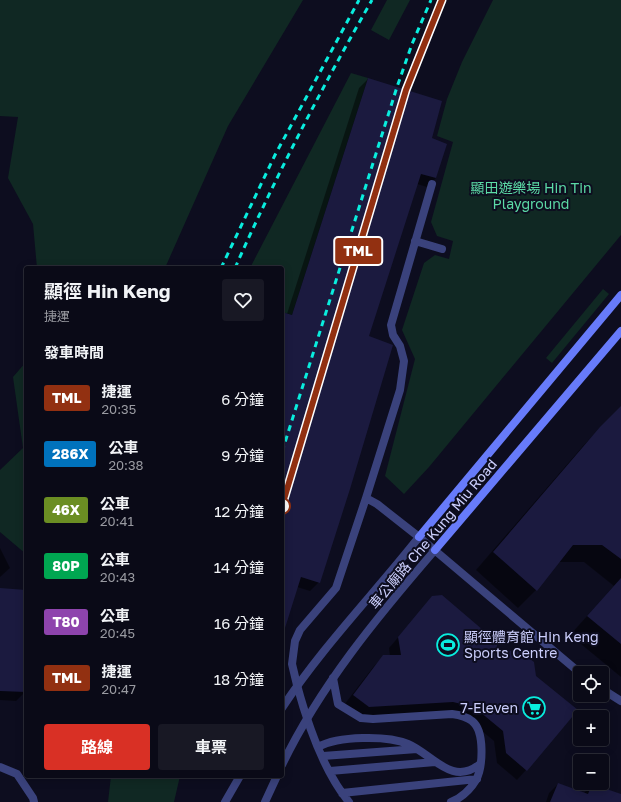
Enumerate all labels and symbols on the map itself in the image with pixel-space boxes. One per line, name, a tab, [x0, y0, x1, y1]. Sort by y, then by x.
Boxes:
park label: 顯田遊樂場 Hin Tin Playground	[470, 179, 592, 212]
line badge: TML	[335, 238, 381, 264]
street label: 車公廟路 Che Kung Miu Road	[365, 455, 500, 612]
unlabelled marker	[273, 497, 291, 515]
place label: 顯徑體育館 Hin Keng Sports Centre	[464, 628, 599, 661]
sports icon: 顯徑體育館 Hin Keng Sports Centre	[435, 632, 461, 658]
supermarket icon: 7-Eleven	[521, 695, 547, 721]
place label: 7-Eleven	[460, 699, 518, 716]

